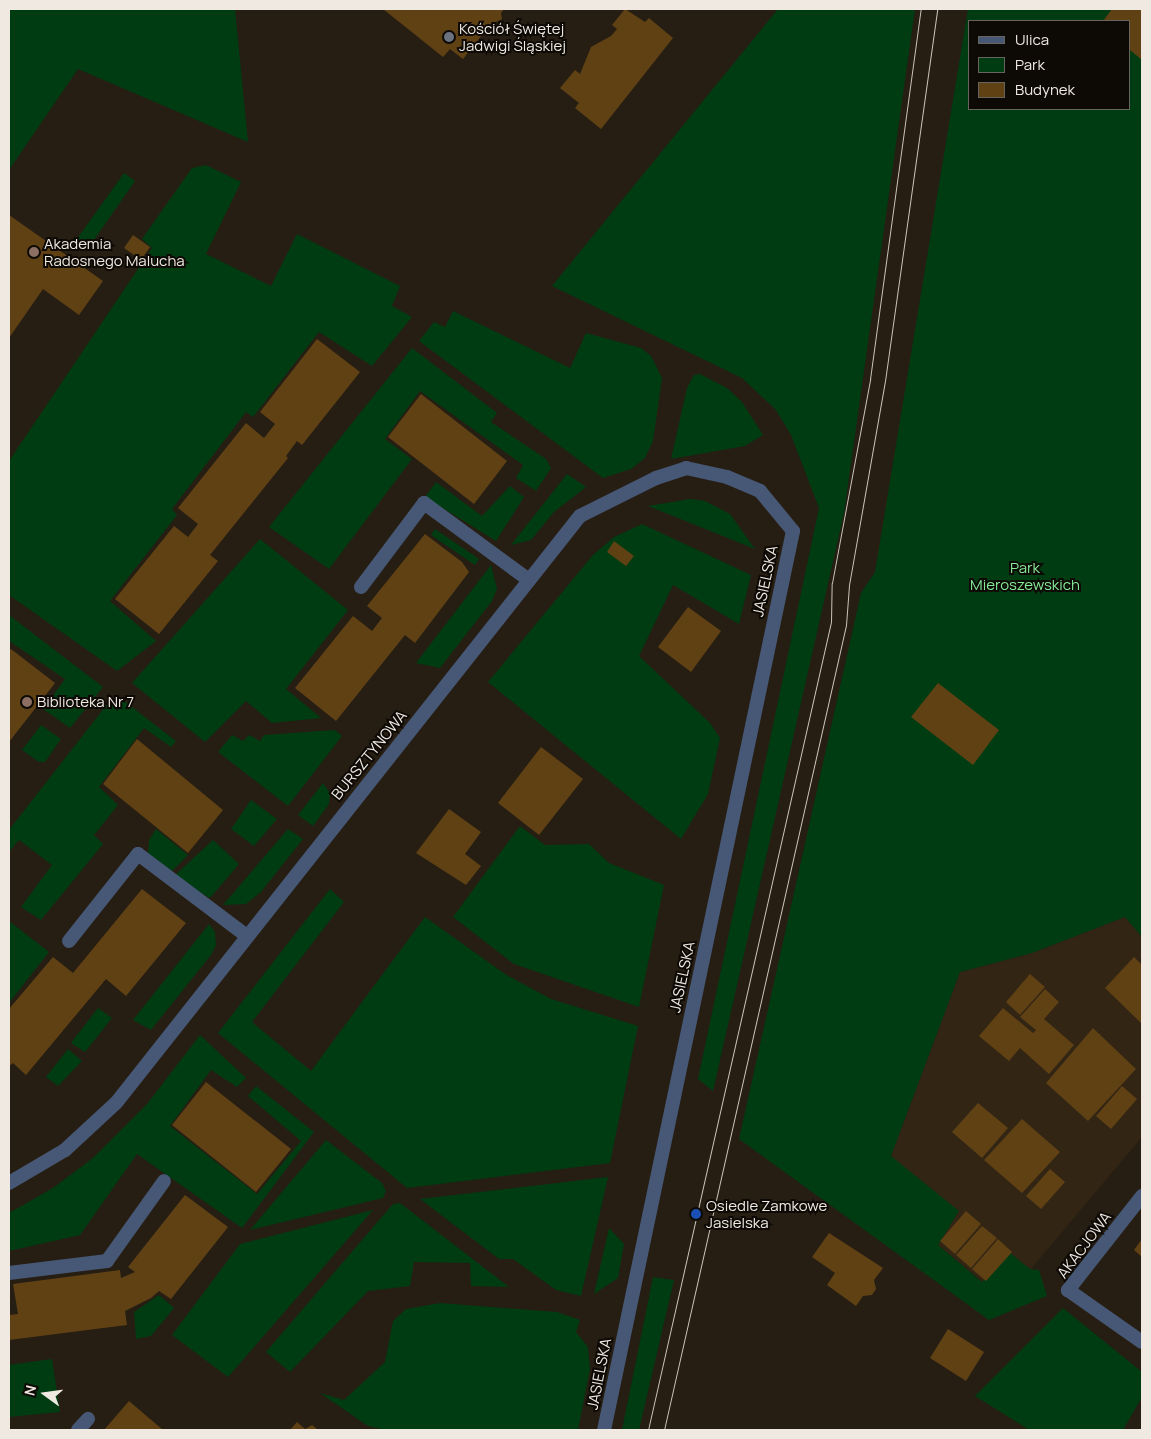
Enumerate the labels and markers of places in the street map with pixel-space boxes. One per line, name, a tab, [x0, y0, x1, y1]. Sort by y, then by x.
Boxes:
place label: Kościół Świętej Jadwigi Śląskiej	[459, 19, 566, 54]
marker: Kościół Świętej Jadwigi Śląskiej	[443, 31, 455, 43]
place label: Akademia Radosnego Malucha	[44, 234, 185, 269]
marker: Akademia Radosnego Malucha	[28, 246, 40, 258]
place label: Biblioteka Nr 7	[37, 693, 134, 711]
marker: Biblioteka Nr 7	[21, 696, 33, 708]
place label: Osiedle Zamkowe Jasielska	[706, 1196, 827, 1231]
marker: Osiedle Zamkowe Jasielska	[690, 1208, 702, 1220]

